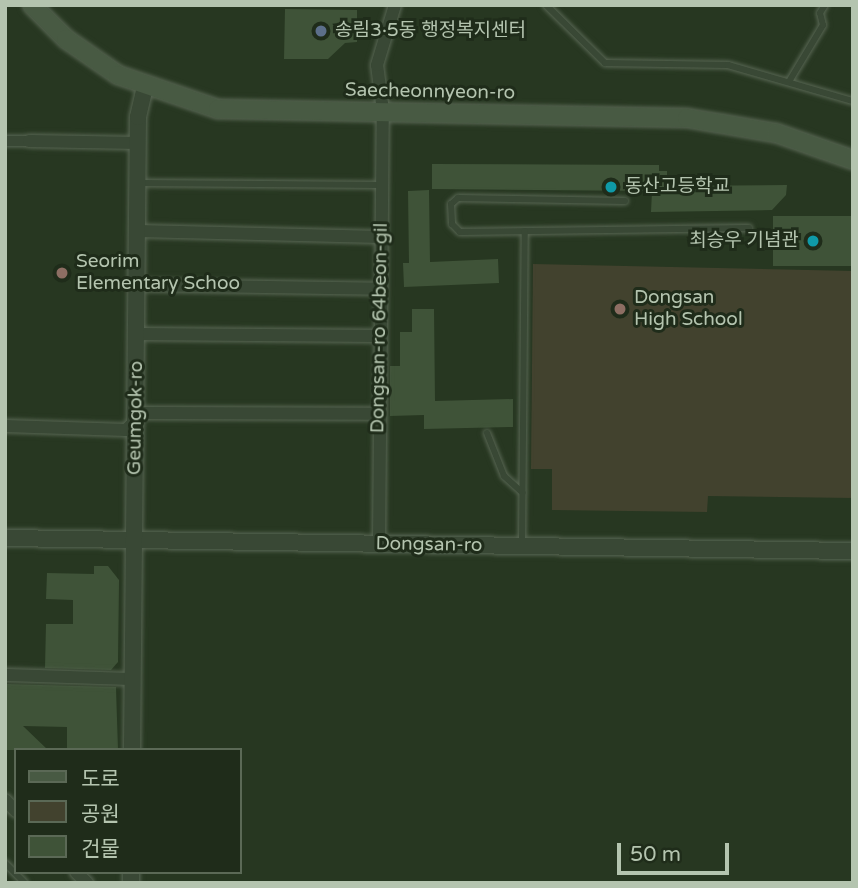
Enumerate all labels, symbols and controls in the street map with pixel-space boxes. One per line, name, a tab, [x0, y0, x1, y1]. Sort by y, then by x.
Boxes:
place label: 송림3·5동 행정복지센터	[335, 20, 526, 42]
marker: 송림3·5동 행정복지센터	[313, 23, 329, 39]
street label: Saecheonnyeon-ro	[345, 79, 515, 105]
place label: 동산고등학교	[625, 176, 730, 198]
marker: 동산고등학교	[603, 179, 619, 195]
street label: Dongsan-ro 64beon-gil	[367, 223, 393, 433]
place label: 최승우 기념관	[689, 230, 799, 252]
marker: 최승우 기념관	[805, 233, 821, 249]
place label: Seorim Elementary Schoo	[76, 251, 240, 295]
marker: Seorim Elementary Schoo	[54, 265, 70, 281]
place label: Dongsan High School	[634, 287, 743, 331]
marker: Dongsan High School	[612, 301, 628, 317]
street label: Geumgok-ro	[124, 361, 148, 475]
street label: Dongsan-ro	[375, 533, 483, 557]
legend	[14, 748, 242, 874]
text: 도로	[81, 767, 120, 792]
text: 공원	[81, 802, 120, 827]
scale bar	[620, 828, 732, 872]
text: 건물	[81, 837, 120, 862]
text: 50 m	[630, 842, 681, 867]

